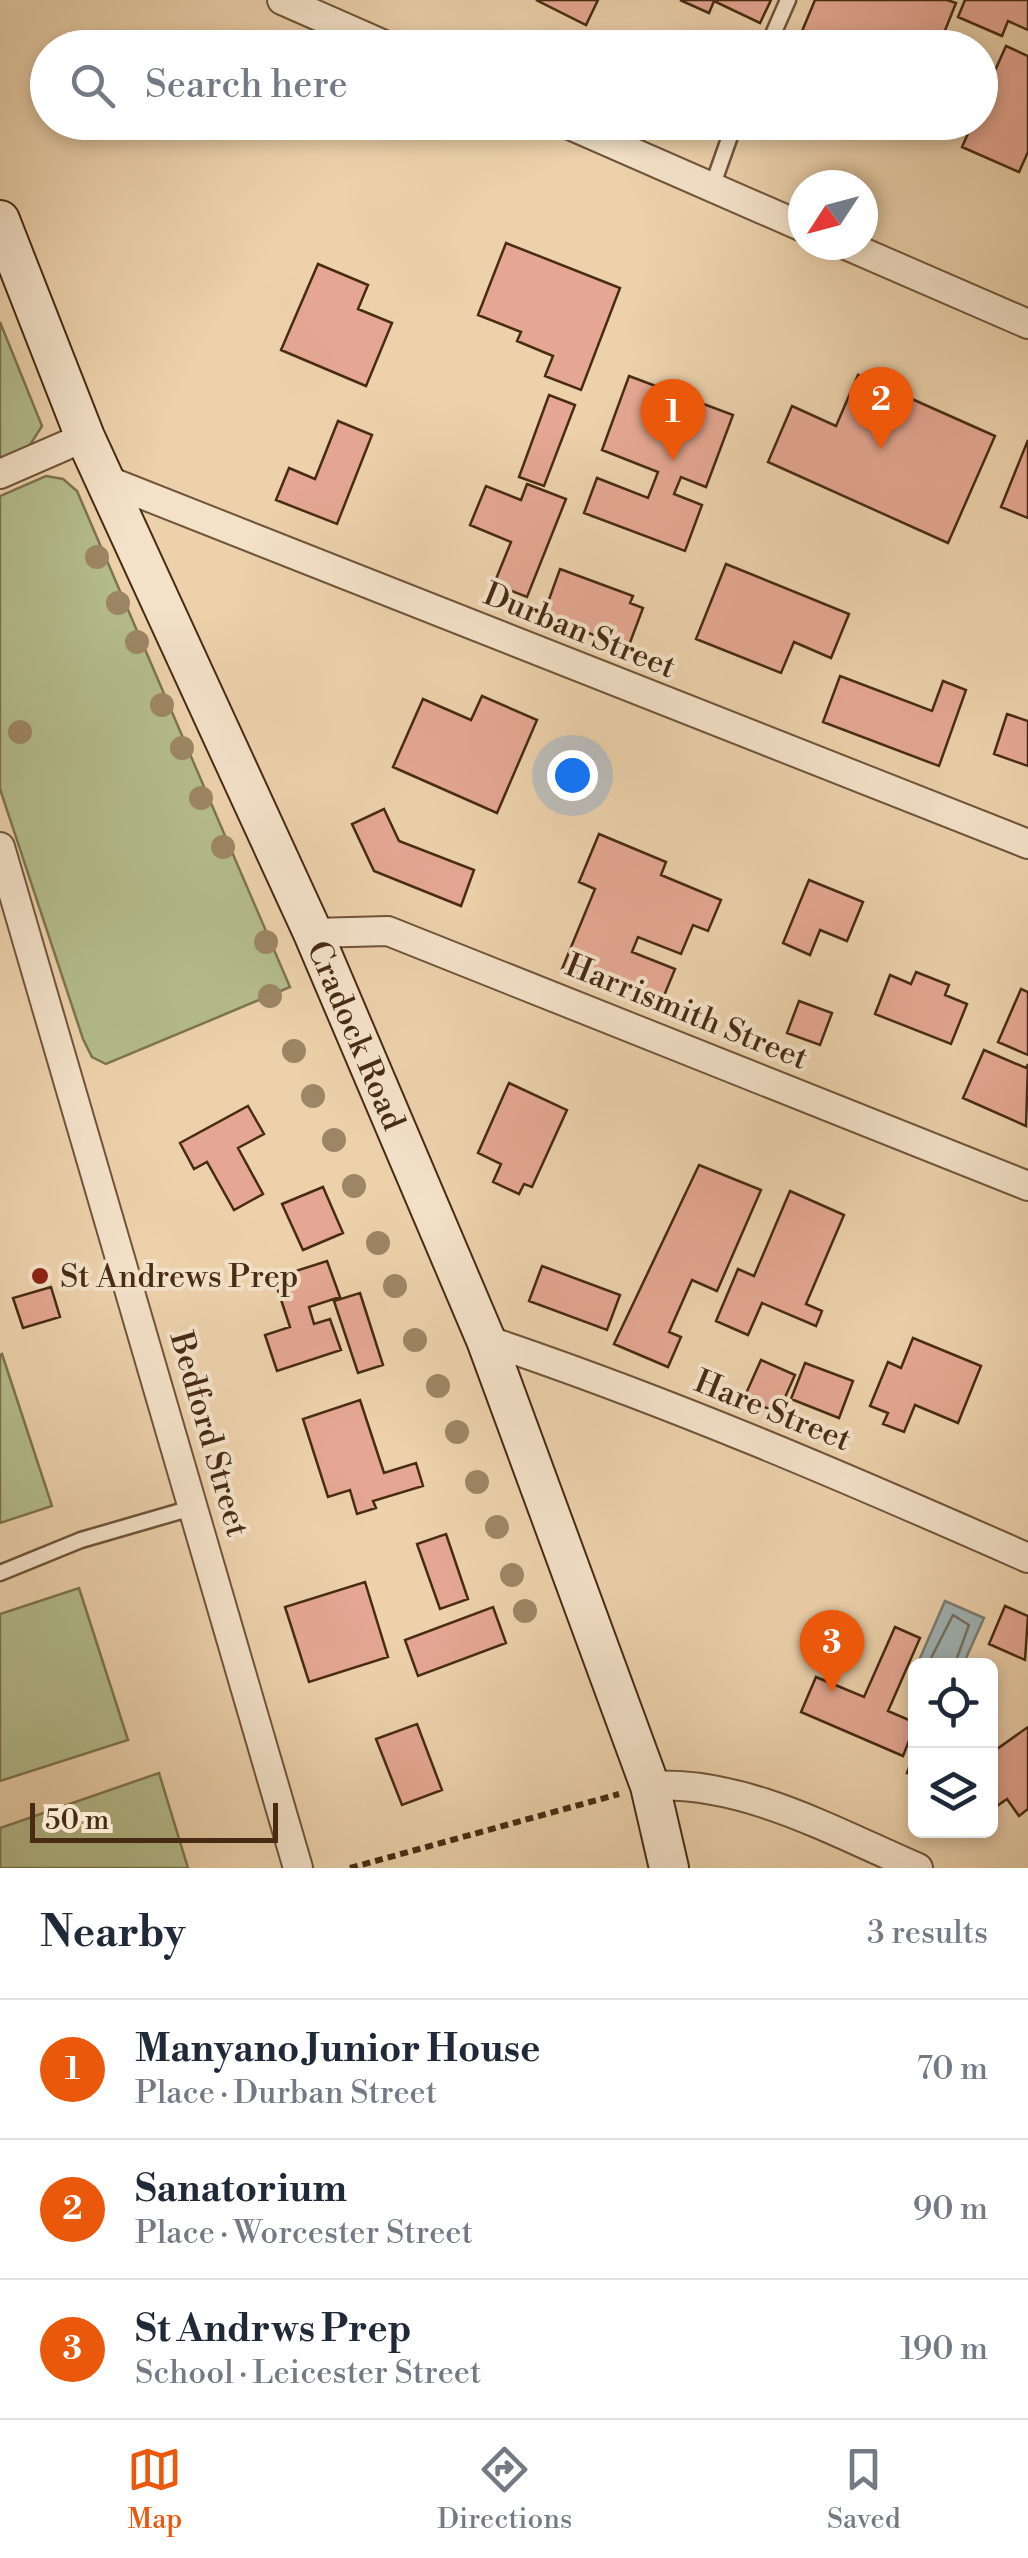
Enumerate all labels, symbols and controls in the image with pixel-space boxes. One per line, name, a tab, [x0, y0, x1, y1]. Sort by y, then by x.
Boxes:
search box	[30, 30, 998, 140]
icon: search	[65, 58, 120, 113]
text: Search here	[145, 62, 348, 109]
north arrow	[788, 170, 878, 260]
pin: 2	[848, 366, 914, 449]
pin: 1	[640, 378, 706, 461]
street label: Durban Street	[478, 574, 682, 688]
your location	[547, 750, 598, 801]
street label: Cradock Road	[298, 935, 413, 1136]
street label: Harrismith Street	[560, 945, 814, 1079]
place label: St Andrews Prep	[60, 1257, 298, 1297]
marker: St Andrews Prep	[29, 1265, 51, 1287]
street label: Bedford Street	[160, 1326, 257, 1541]
street label: Hare Street	[689, 1361, 857, 1460]
pin: 3	[800, 1610, 864, 1692]
map controls	[908, 1658, 998, 1838]
button: locate	[908, 1658, 998, 1748]
button: layers	[908, 1748, 998, 1838]
scale bar	[30, 1798, 278, 1842]
text: 50 m	[45, 1803, 109, 1838]
text: Nearby	[40, 1907, 185, 1960]
text: 3 results	[867, 1913, 988, 1953]
text: Manyano Junior House	[135, 2026, 540, 2073]
text: 1	[65, 2049, 80, 2089]
text: 70 m	[917, 2049, 988, 2089]
text: Place · Durban Street	[135, 2073, 437, 2113]
text: Sanatorium	[135, 2166, 347, 2213]
text: 2	[62, 2189, 83, 2229]
text: 90 m	[913, 2189, 988, 2229]
text: Place · Worcester Street	[135, 2213, 473, 2253]
text: St Andrws Prep	[135, 2306, 412, 2353]
text: 3	[63, 2329, 82, 2369]
text: 190 m	[900, 2329, 988, 2369]
text: School · Leicester Street	[135, 2353, 481, 2393]
tab: Map	[127, 2442, 182, 2537]
tab: Directions	[437, 2442, 572, 2537]
tab: Saved	[827, 2442, 901, 2537]

